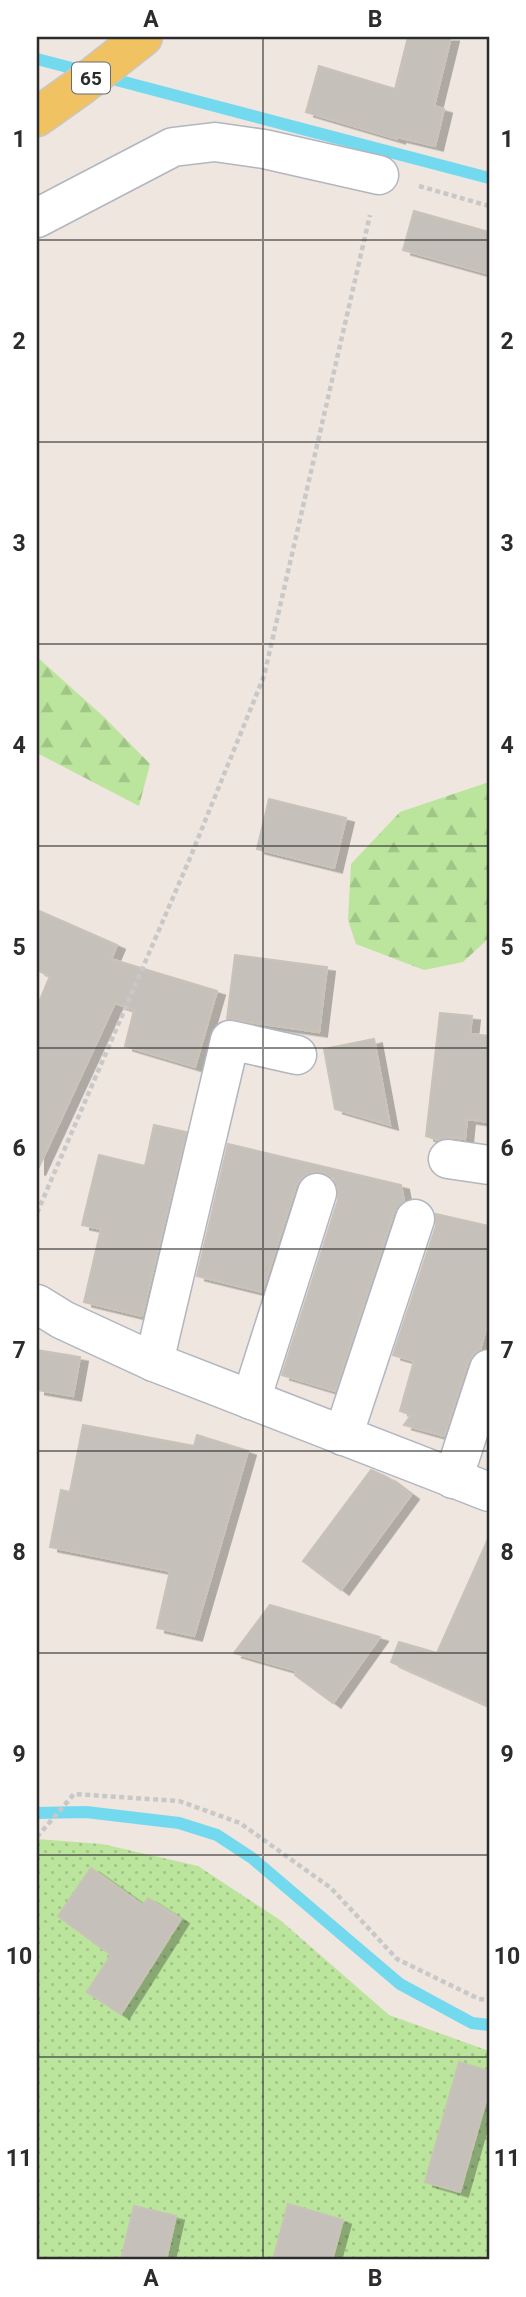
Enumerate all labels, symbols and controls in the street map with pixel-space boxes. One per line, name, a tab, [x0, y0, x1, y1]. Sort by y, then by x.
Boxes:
text: A	[143, 6, 159, 33]
text: B	[368, 6, 382, 33]
road number: 65	[72, 62, 110, 94]
text: 1	[12, 126, 26, 153]
text: 1	[500, 126, 514, 153]
text: 2	[12, 328, 26, 355]
text: 2	[500, 328, 514, 355]
text: 3	[12, 530, 26, 557]
text: 3	[500, 530, 514, 557]
text: 4	[12, 732, 26, 759]
text: 4	[500, 732, 514, 759]
text: 5	[12, 934, 26, 961]
text: 5	[500, 934, 514, 961]
text: 6	[12, 1135, 26, 1162]
text: 6	[500, 1135, 514, 1162]
text: 7	[12, 1337, 26, 1364]
text: 7	[500, 1337, 514, 1364]
text: 8	[12, 1539, 26, 1566]
text: 8	[500, 1539, 514, 1566]
text: 9	[12, 1741, 26, 1768]
text: 9	[500, 1741, 514, 1768]
text: 10	[6, 1943, 32, 1970]
text: 10	[494, 1943, 520, 1970]
text: 11	[6, 2145, 32, 2172]
text: 11	[494, 2145, 520, 2172]
text: A	[143, 2265, 159, 2292]
text: B	[368, 2265, 382, 2292]

